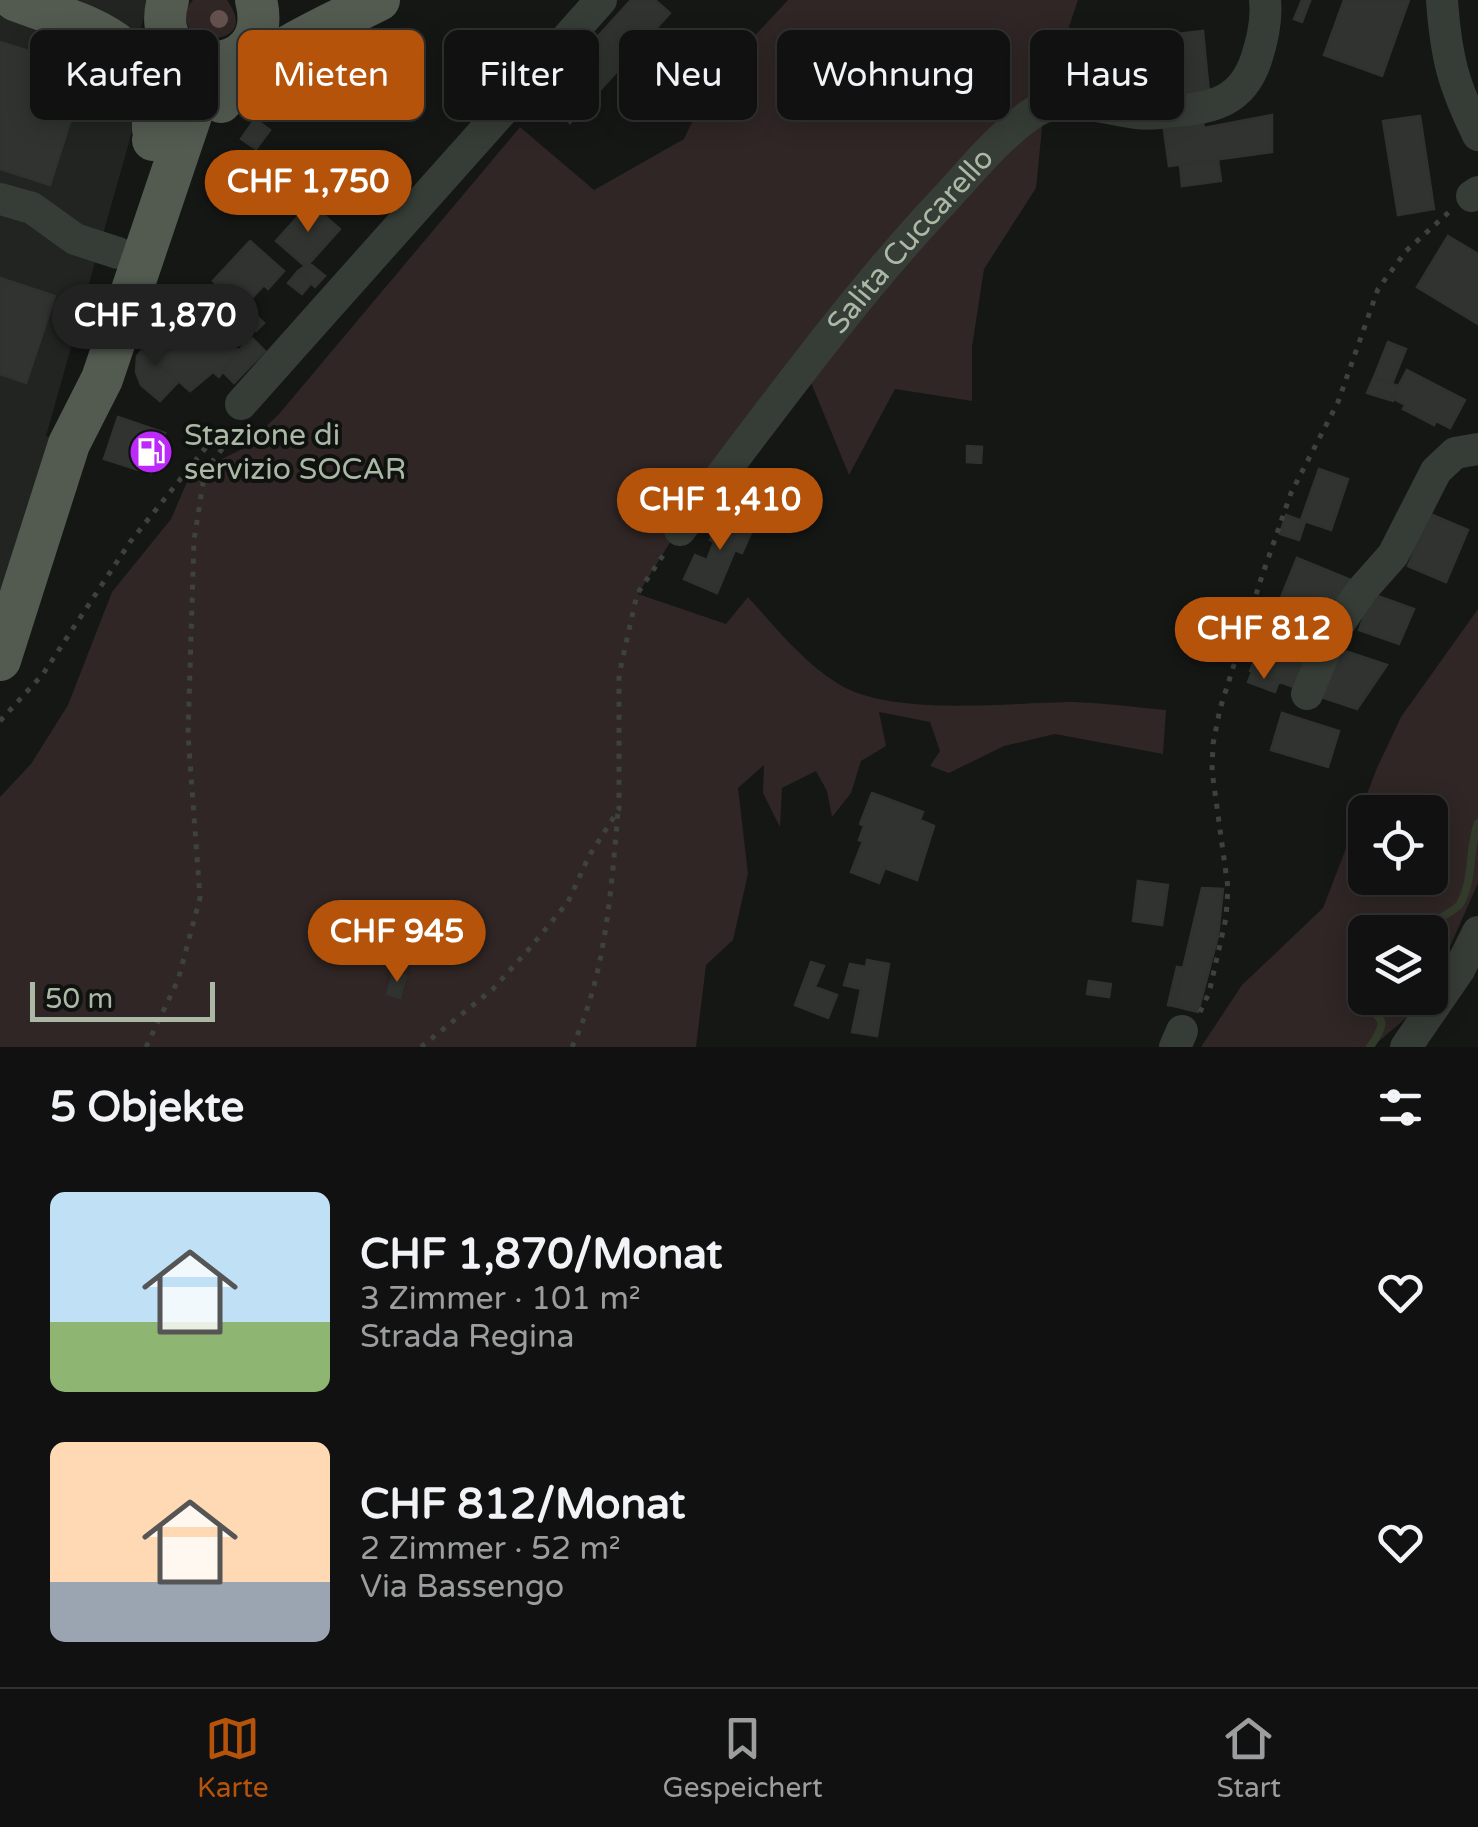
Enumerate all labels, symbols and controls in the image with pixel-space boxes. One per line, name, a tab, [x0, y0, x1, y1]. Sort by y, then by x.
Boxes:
chip: Kaufen	[30, 30, 218, 120]
chip: Mieten	[238, 30, 424, 120]
chip: Filter	[444, 30, 599, 120]
chip: Neu	[619, 30, 757, 120]
chip: Wohnung	[777, 30, 1010, 120]
chip: Haus	[1030, 30, 1184, 120]
street label: Salita Cuccarello	[819, 140, 1002, 341]
pin: CHF 1,750	[194, 150, 422, 235]
text: CHF 1,750	[227, 163, 389, 201]
pin: CHF 1,870	[41, 284, 269, 369]
text: CHF 1,870	[74, 297, 236, 335]
place label: Stazione di servizio SOCAR	[184, 417, 406, 488]
fuel station icon: Stazione di servizio SOCAR	[128, 429, 174, 475]
pin: CHF 1,410	[606, 468, 834, 553]
text: CHF 1,410	[639, 481, 801, 519]
pin: CHF 812	[1172, 597, 1356, 682]
text: CHF 812	[1197, 610, 1331, 648]
map controls	[1348, 795, 1448, 1015]
button: locate	[1348, 795, 1448, 895]
pin: CHF 945	[305, 900, 489, 985]
text: CHF 945	[330, 913, 464, 951]
button: layers	[1348, 915, 1448, 1015]
scale bar	[30, 977, 215, 1021]
text: 50 m	[45, 982, 113, 1016]
icon: filters	[1373, 1080, 1428, 1135]
text: 5 Objekte	[50, 1082, 244, 1133]
text: CHF 1,870/Monat	[360, 1229, 722, 1280]
icon: home	[130, 1232, 250, 1352]
icon: heart	[1373, 1265, 1428, 1320]
text: 3 Zimmer · 101 m²	[360, 1280, 641, 1318]
text: Strada Regina	[360, 1318, 575, 1356]
text: CHF 812/Monat	[360, 1479, 685, 1530]
icon: home	[130, 1482, 250, 1602]
icon: heart	[1373, 1515, 1428, 1570]
text: 2 Zimmer · 52 m²	[360, 1530, 621, 1568]
text: Via Bassengo	[360, 1568, 564, 1606]
tab: Karte	[197, 1711, 269, 1805]
tab: Gespeichert	[662, 1711, 823, 1805]
tab: Start	[1217, 1711, 1281, 1805]

